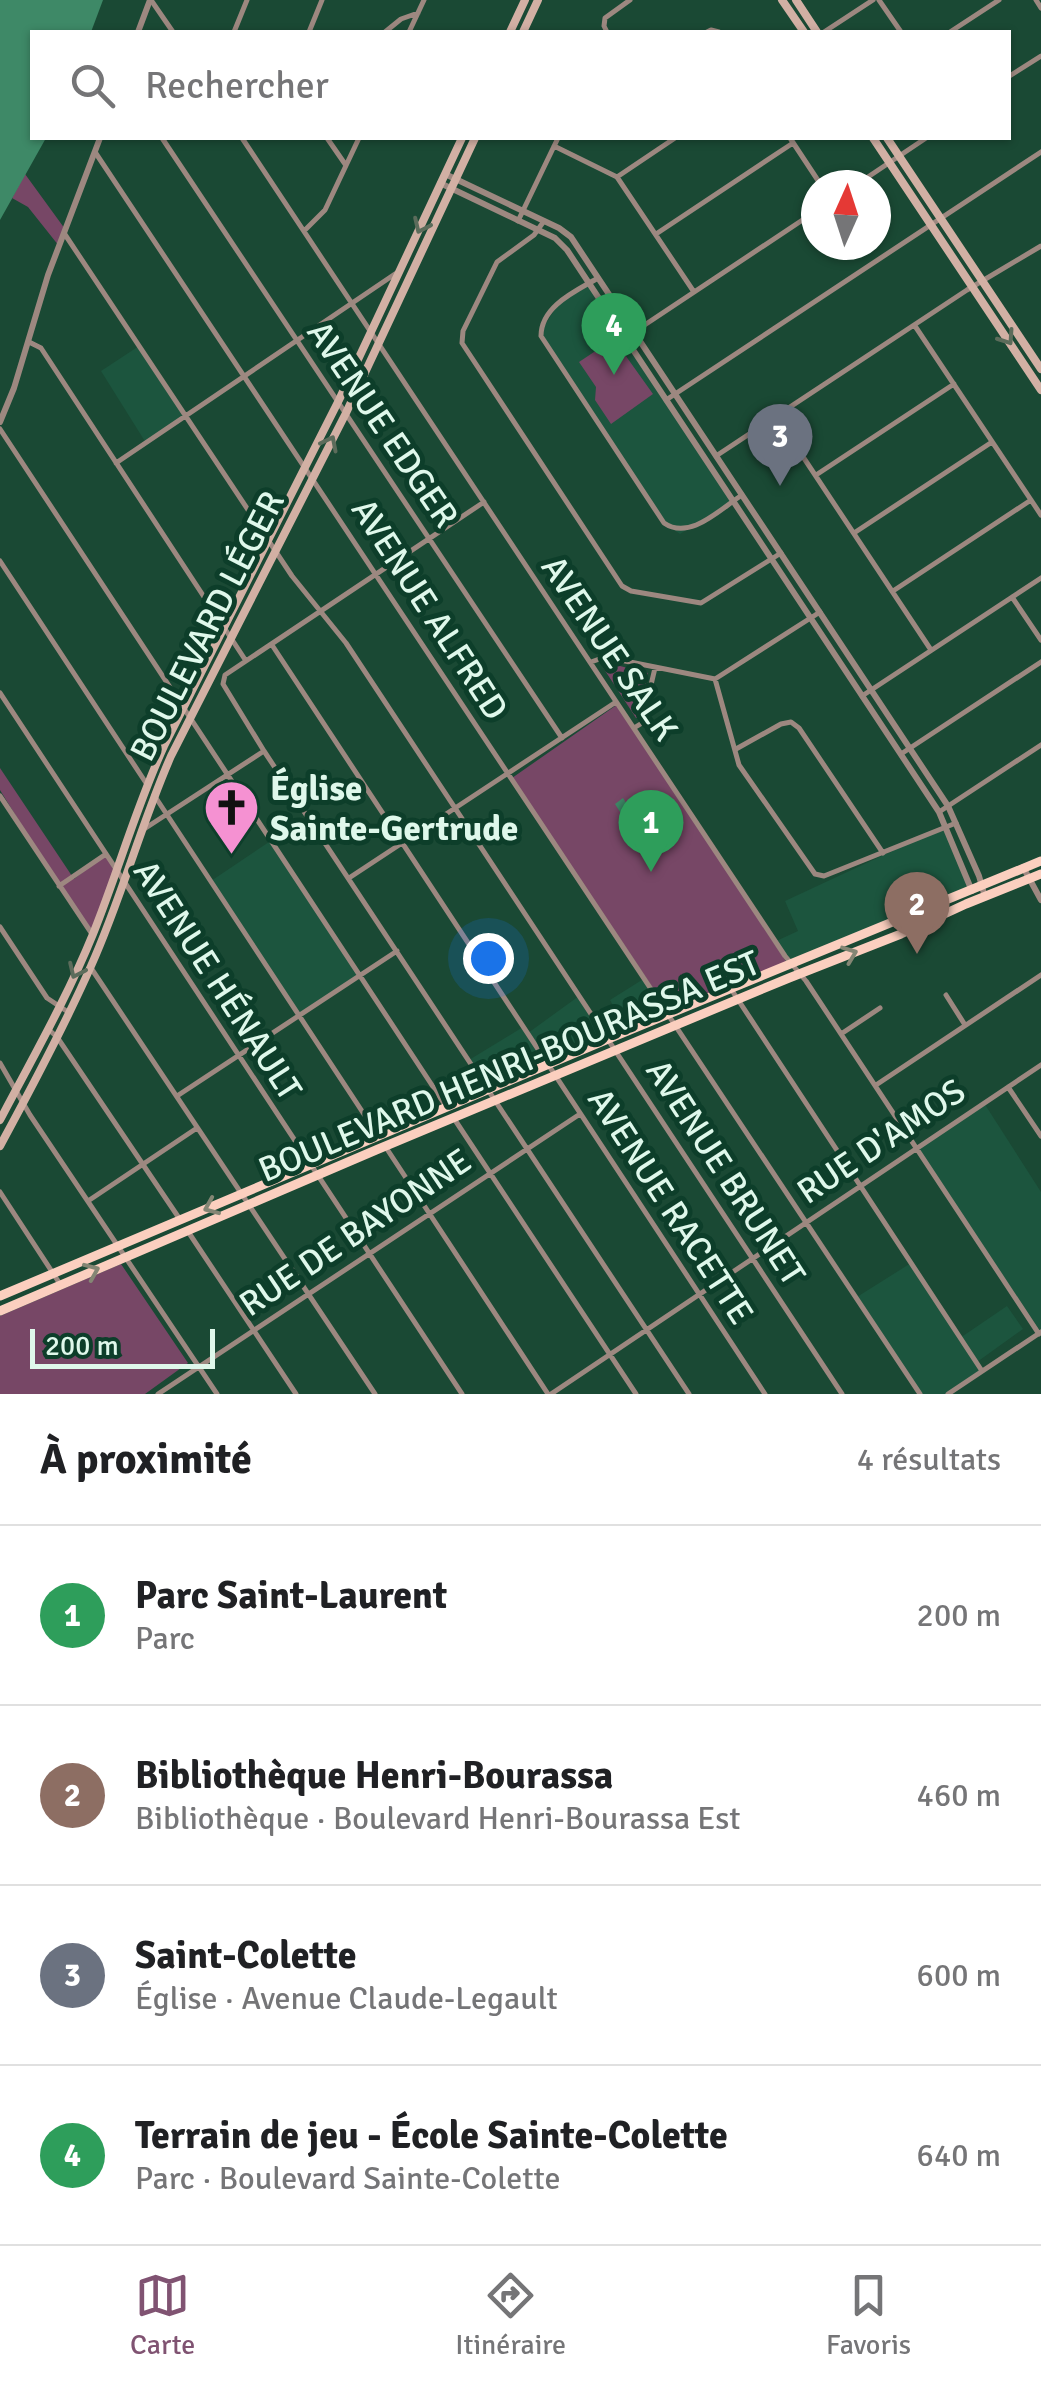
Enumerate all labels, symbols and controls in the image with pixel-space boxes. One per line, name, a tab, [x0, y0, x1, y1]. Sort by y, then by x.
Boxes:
search box	[30, 30, 1011, 140]
icon: search	[65, 58, 120, 113]
text: Rechercher	[145, 62, 329, 109]
north arrow	[801, 170, 891, 260]
one-way arrow	[413, 216, 433, 234]
pin: 4	[582, 292, 646, 375]
street label: AVENUE EDGER	[298, 313, 468, 536]
one-way arrow	[994, 328, 1013, 346]
pin: 3	[748, 404, 812, 486]
one-way arrow	[318, 436, 337, 454]
street label: BOULEVARD LÉGER	[121, 484, 294, 768]
street label: AVENUE ALFRED	[342, 490, 517, 728]
street label: AVENUE SALK	[532, 548, 687, 749]
place label: Église Sainte-Gertrude	[270, 767, 519, 850]
church icon: Église Sainte-Gertrude	[201, 778, 261, 857]
pin: 1	[618, 790, 684, 872]
street label: AVENUE HÉNAULT	[124, 852, 311, 1108]
pin: 2	[884, 872, 950, 954]
your location	[463, 933, 514, 984]
street label: BOULEVARD HENRI-BOURASSA EST	[252, 941, 766, 1192]
one-way arrow	[841, 945, 858, 966]
one-way arrow	[68, 961, 88, 979]
street label: AVENUE BRUNET	[637, 1051, 814, 1293]
street label: RUE D'AMOS	[789, 1070, 973, 1213]
street label: AVENUE RACETTE	[578, 1080, 763, 1332]
street label: RUE DE BAYONNE	[231, 1139, 479, 1326]
one-way arrow	[203, 1195, 221, 1215]
one-way arrow	[83, 1262, 100, 1282]
scale bar	[30, 1324, 215, 1368]
text: 200 m	[45, 1329, 119, 1363]
text: À proximité	[40, 1434, 252, 1485]
text: 4 résultats	[857, 1440, 1001, 1479]
text: Parc Saint-Laurent	[135, 1572, 447, 1619]
text: 1	[64, 1596, 81, 1635]
text: 200 m	[917, 1596, 1001, 1635]
text: Parc	[135, 1619, 195, 1658]
text: Bibliothèque Henri-Bourassa	[135, 1752, 613, 1799]
text: 2	[64, 1776, 81, 1815]
text: 460 m	[917, 1776, 1001, 1815]
text: Bibliothèque · Boulevard Henri-Bourassa Est	[135, 1799, 741, 1838]
text: Saint-Colette	[135, 1932, 357, 1979]
text: 3	[64, 1956, 81, 1995]
text: 600 m	[917, 1956, 1001, 1995]
text: Église · Avenue Claude-Legault	[135, 1979, 558, 2018]
text: Terrain de jeu - École Sainte-Colette	[135, 2112, 728, 2159]
text: 4	[64, 2136, 81, 2175]
text: 640 m	[917, 2136, 1001, 2175]
text: Parc · Boulevard Sainte-Colette	[135, 2159, 560, 2198]
tab: Carte	[130, 2268, 195, 2362]
tab: Itinéraire	[455, 2268, 566, 2362]
tab: Favoris	[826, 2268, 911, 2362]

